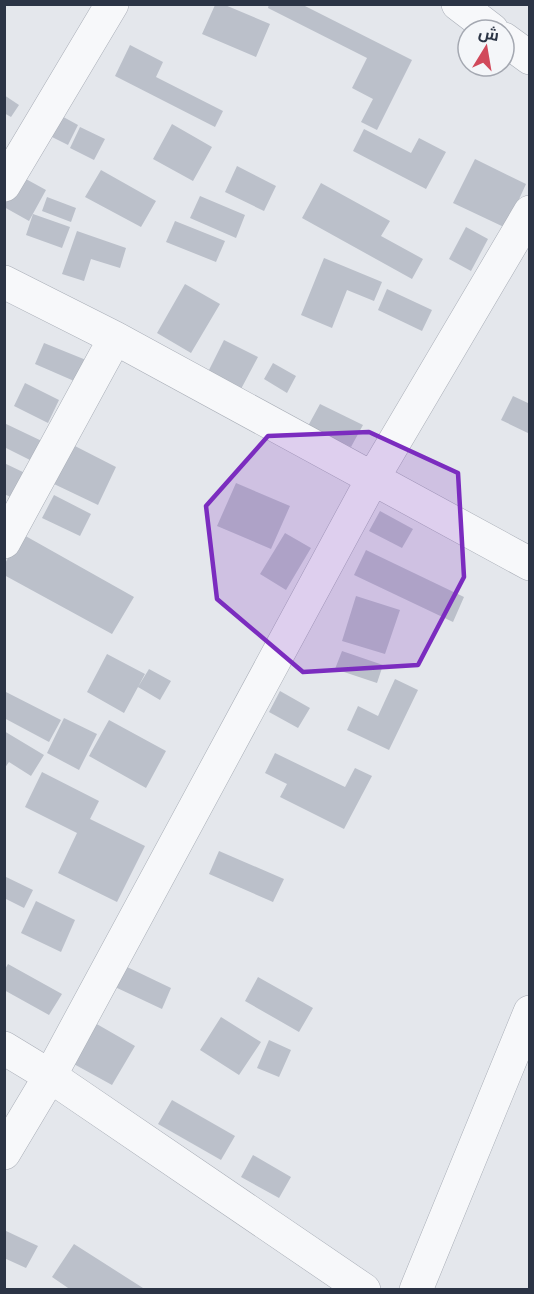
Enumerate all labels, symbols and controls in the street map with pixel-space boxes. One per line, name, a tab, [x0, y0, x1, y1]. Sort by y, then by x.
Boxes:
north arrow	[456, 18, 516, 78]
text: ش	[477, 22, 501, 45]

